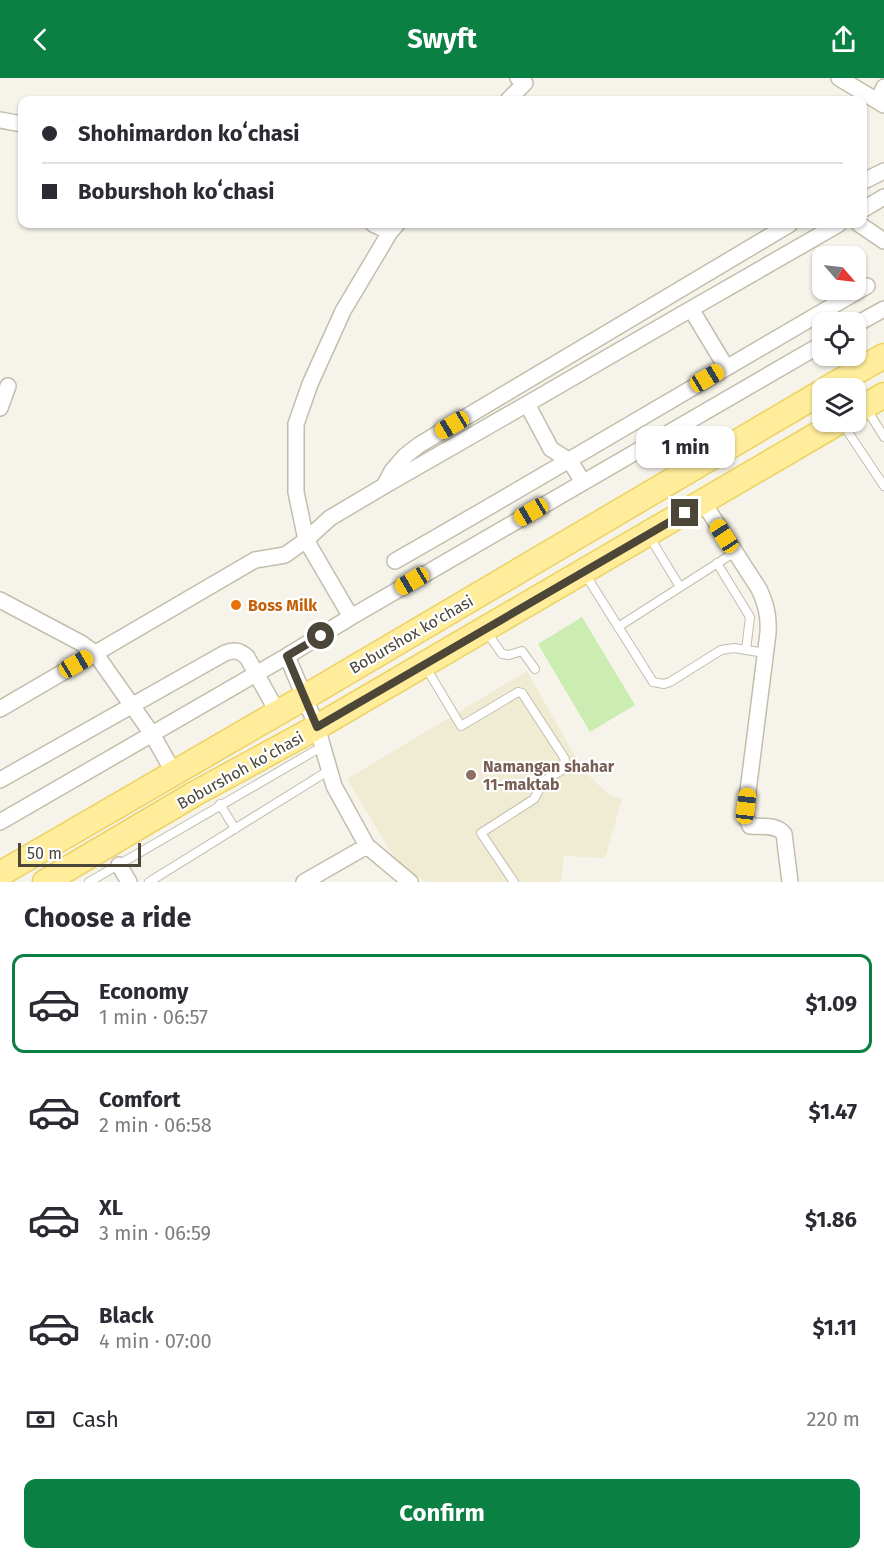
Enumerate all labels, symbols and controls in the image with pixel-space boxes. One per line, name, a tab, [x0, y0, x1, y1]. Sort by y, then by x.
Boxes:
icon: back	[24, 23, 57, 56]
text: Swyft	[407, 23, 477, 55]
icon: share	[827, 23, 860, 56]
text: Shohimardon koʻchasi	[78, 120, 300, 147]
text: Boburshoh koʻchasi	[78, 178, 275, 205]
north arrow	[812, 246, 866, 300]
map controls	[812, 246, 866, 432]
button: locate	[812, 312, 866, 366]
car	[687, 361, 727, 395]
button: layers	[812, 378, 866, 432]
car	[432, 408, 472, 442]
callout: 1 min	[636, 426, 734, 468]
text: 1 min	[661, 435, 710, 459]
car	[511, 495, 551, 529]
route end	[671, 499, 698, 526]
car	[707, 516, 741, 556]
car	[392, 564, 432, 598]
street label: Boburshox ko'chasi	[346, 591, 477, 678]
place label: Boss Milk	[248, 596, 317, 615]
marker: Boss Milk	[229, 598, 243, 612]
route start	[307, 622, 334, 649]
car	[56, 647, 96, 681]
street label: Boburshoh koʻchasi	[174, 728, 307, 813]
place label: Namangan shahar 11-maktab	[483, 757, 615, 794]
marker: Namangan shahar 11-maktab	[464, 768, 478, 782]
car	[735, 787, 757, 825]
scale bar	[18, 840, 141, 868]
text: 50 m	[27, 844, 62, 863]
text: Choose a ride	[24, 902, 191, 934]
icon: car	[27, 977, 81, 1031]
text: Economy	[99, 978, 188, 1005]
text: $1.09	[806, 990, 857, 1017]
text: 1 min · 06:57	[99, 1005, 208, 1029]
icon: car	[27, 1085, 81, 1139]
text: Comfort	[99, 1086, 180, 1113]
text: $1.47	[809, 1098, 857, 1125]
text: 2 min · 06:58	[99, 1113, 212, 1137]
icon: car	[27, 1193, 81, 1247]
text: XL	[99, 1194, 123, 1221]
text: $1.86	[805, 1206, 857, 1233]
text: 3 min · 06:59	[99, 1221, 211, 1245]
icon: car	[27, 1301, 81, 1355]
text: Black	[99, 1302, 154, 1329]
text: $1.11	[812, 1314, 857, 1341]
text: 4 min · 07:00	[99, 1329, 212, 1353]
icon: cash	[24, 1403, 57, 1436]
text: Cash	[72, 1406, 119, 1433]
text: 220 m	[807, 1407, 860, 1431]
button: Confirm	[24, 1479, 860, 1548]

